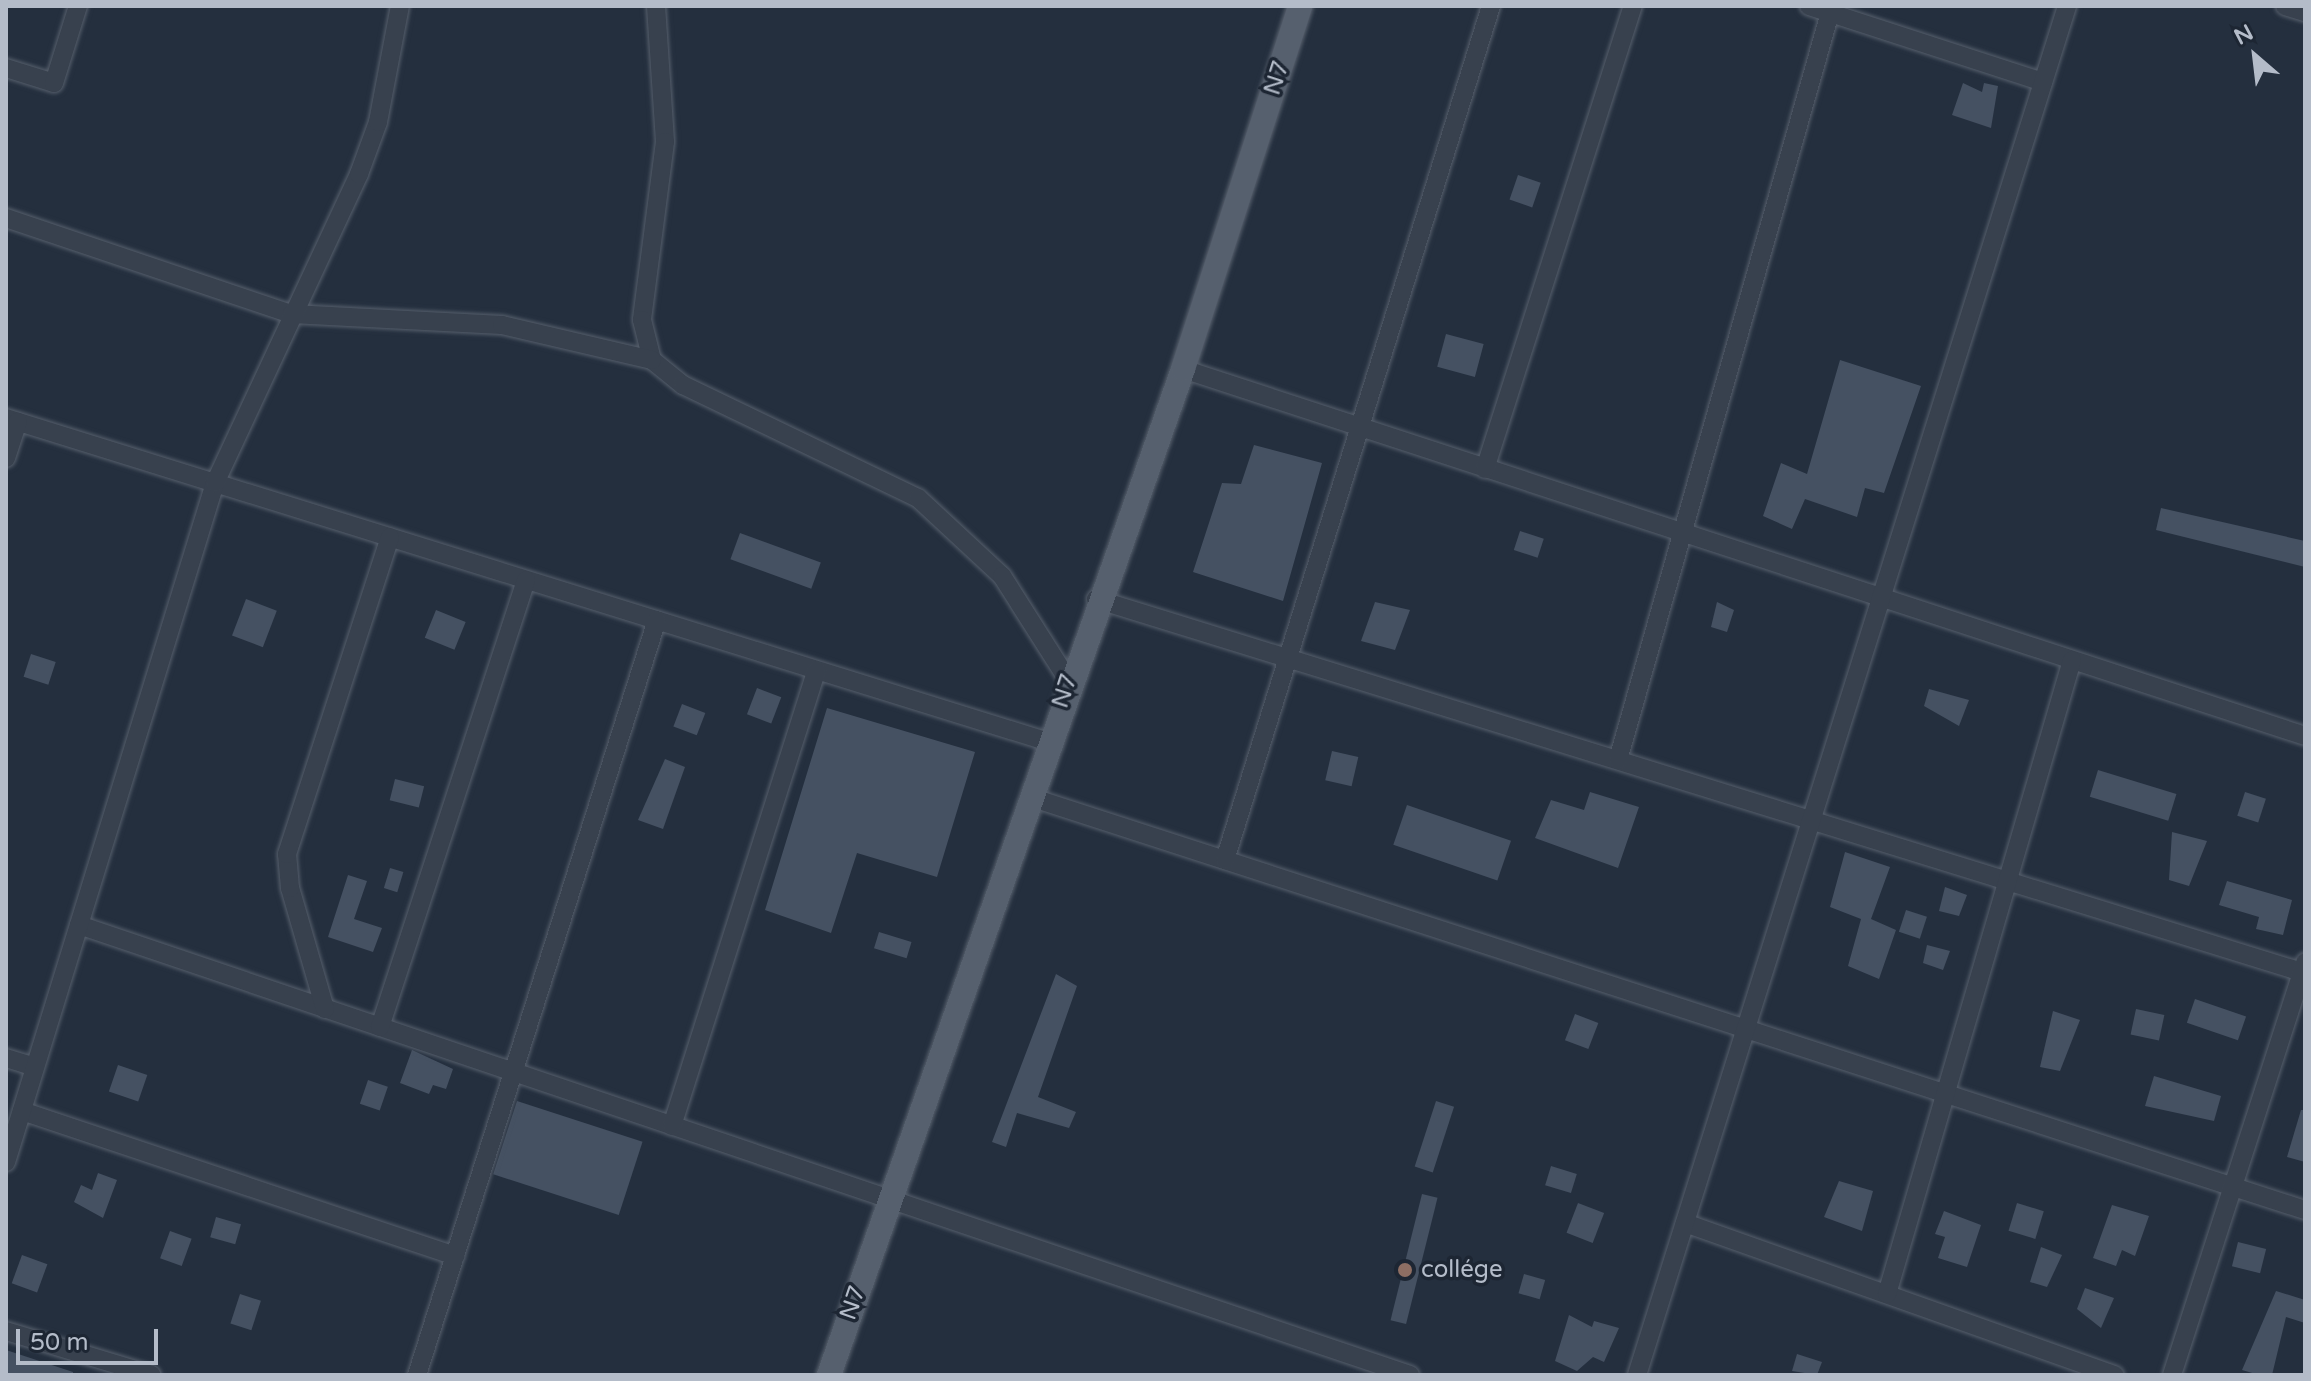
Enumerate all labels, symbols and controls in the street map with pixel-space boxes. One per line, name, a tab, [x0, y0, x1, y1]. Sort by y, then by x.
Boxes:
north arrow	[2215, 16, 2295, 96]
text: N	[2230, 19, 2258, 50]
street label: N7	[1258, 57, 1296, 99]
street label: N7	[1046, 670, 1084, 712]
place label: collége	[1421, 1256, 1503, 1284]
marker: collége	[1396, 1261, 1414, 1279]
street label: N7	[834, 1282, 872, 1324]
scale bar	[20, 1313, 162, 1363]
text: 50 m	[30, 1328, 88, 1357]

